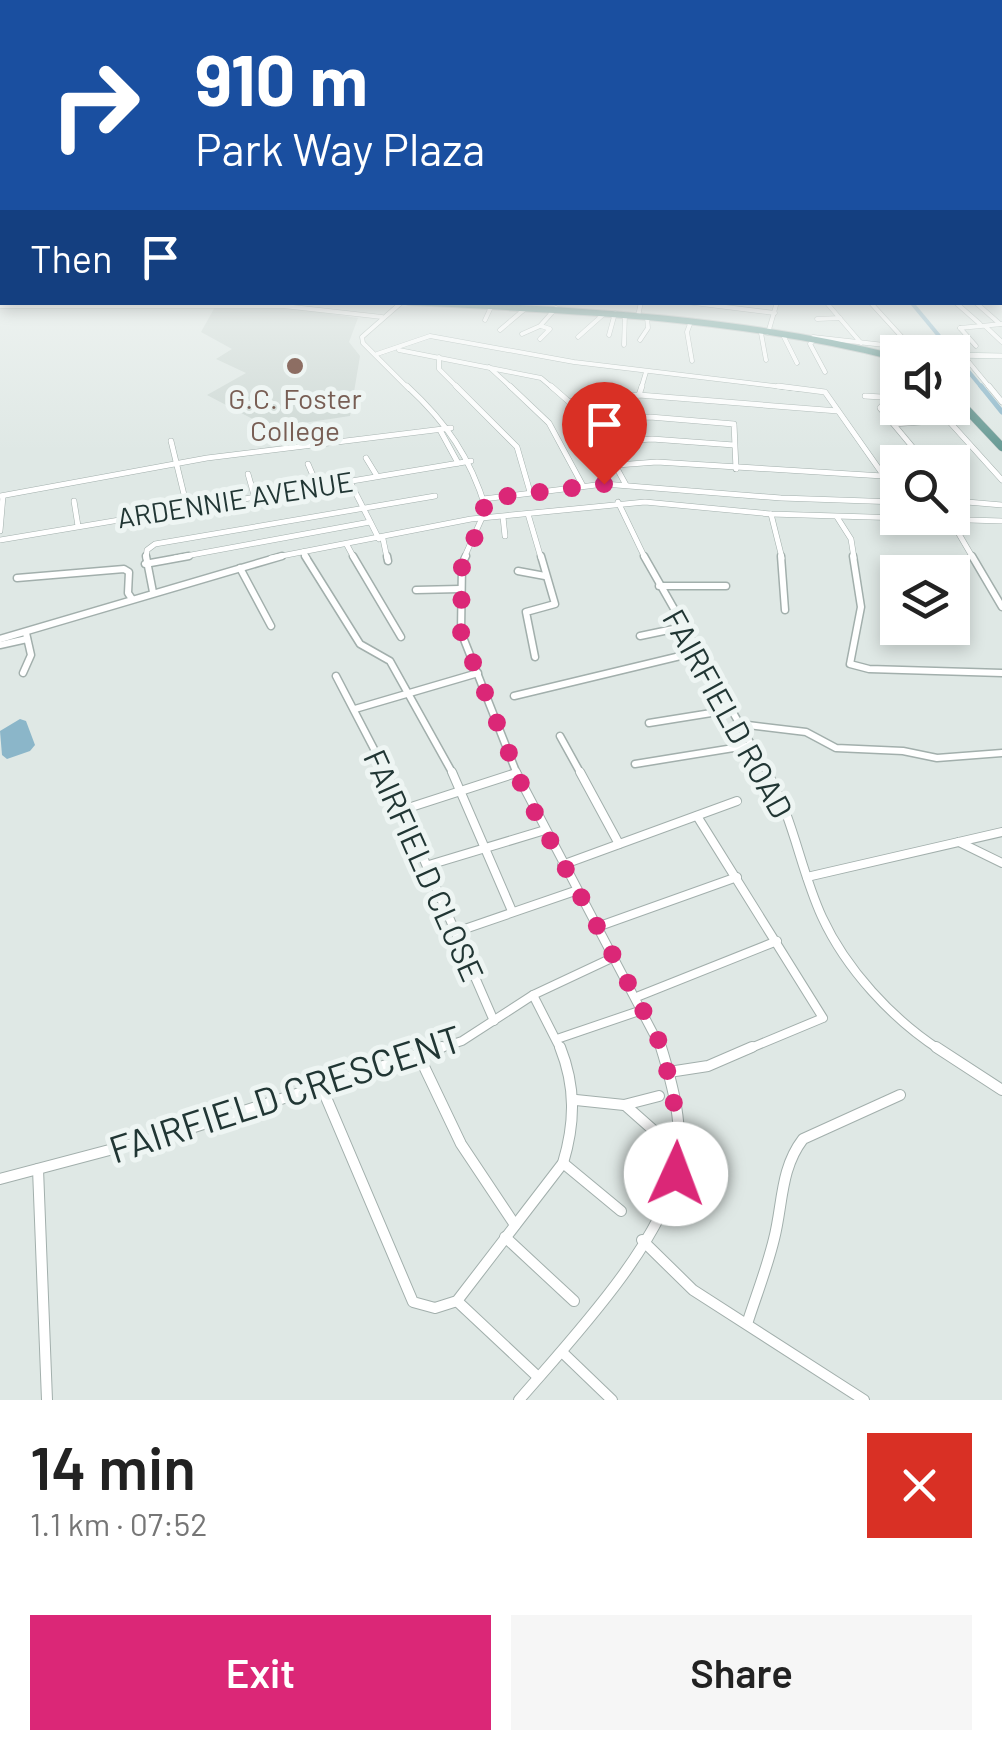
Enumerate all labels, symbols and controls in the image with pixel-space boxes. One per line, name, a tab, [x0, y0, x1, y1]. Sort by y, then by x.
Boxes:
text: 910 m	[195, 36, 368, 120]
icon: right	[30, 40, 160, 170]
text: Park Way Plaza	[195, 121, 485, 175]
icon: arrive	[133, 230, 188, 285]
text: Then	[30, 235, 113, 281]
map controls	[880, 335, 970, 645]
button: sound	[880, 335, 970, 425]
marker: G.C. Foster College	[284, 355, 306, 377]
place label: G.C. Foster College	[228, 381, 362, 447]
pin	[562, 382, 647, 485]
icon: arrive	[577, 397, 632, 452]
button: search	[880, 445, 970, 535]
street label: ARDENNIE AVENUE	[115, 464, 355, 534]
button: layers	[880, 555, 970, 645]
street label: FAIRFIELD ROAD	[656, 602, 802, 824]
street label: FAIRFIELD CLOSE	[357, 743, 493, 987]
street label: FAIRFIELD CRESCENT	[103, 1014, 467, 1172]
position arrow	[624, 1122, 728, 1226]
text: 14 min	[30, 1430, 196, 1502]
button: close	[867, 1433, 972, 1538]
text: 1.1 km · 07:52	[30, 1504, 207, 1542]
button: Exit	[30, 1615, 491, 1730]
button: Share	[511, 1615, 972, 1730]

